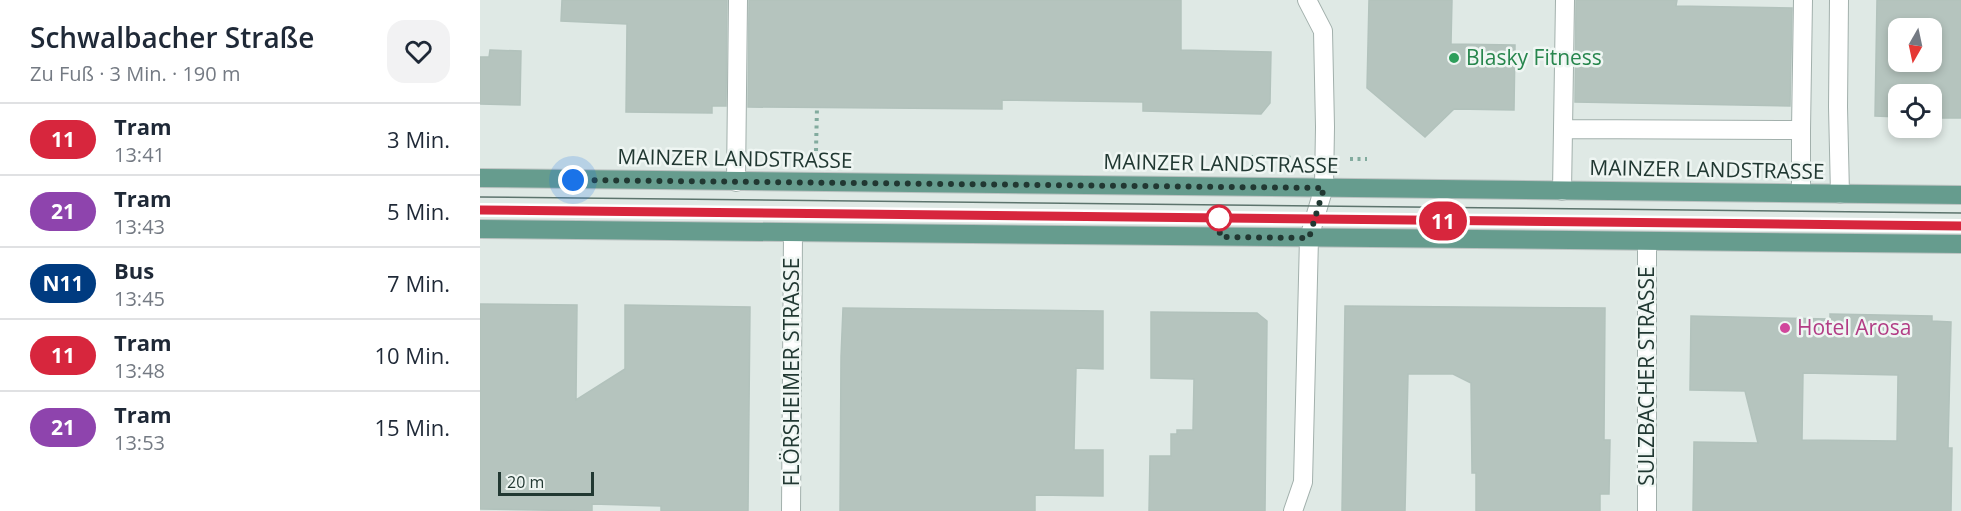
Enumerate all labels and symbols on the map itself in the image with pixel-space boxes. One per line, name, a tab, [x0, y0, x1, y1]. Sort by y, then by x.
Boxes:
north arrow	[1888, 18, 1942, 72]
place label: Blasky Fitness	[1466, 43, 1602, 71]
marker: Blasky Fitness	[1447, 51, 1461, 65]
street label: MAINZER LANDSTRASSE	[617, 142, 853, 174]
street label: MAINZER LANDSTRASSE	[1103, 147, 1339, 179]
street label: MAINZER LANDSTRASSE	[1589, 153, 1825, 185]
your location	[558, 165, 588, 195]
line badge: 11	[1416, 202, 1470, 240]
unlabelled marker	[1206, 205, 1232, 231]
street label: FLÖRSHEIMER STRASSE	[777, 258, 805, 486]
street label: SULZBACHER STRASSE	[1632, 266, 1660, 486]
place label: Hotel Arosa	[1797, 313, 1911, 341]
marker: Hotel Arosa	[1778, 321, 1792, 335]
scale bar	[498, 469, 594, 496]

